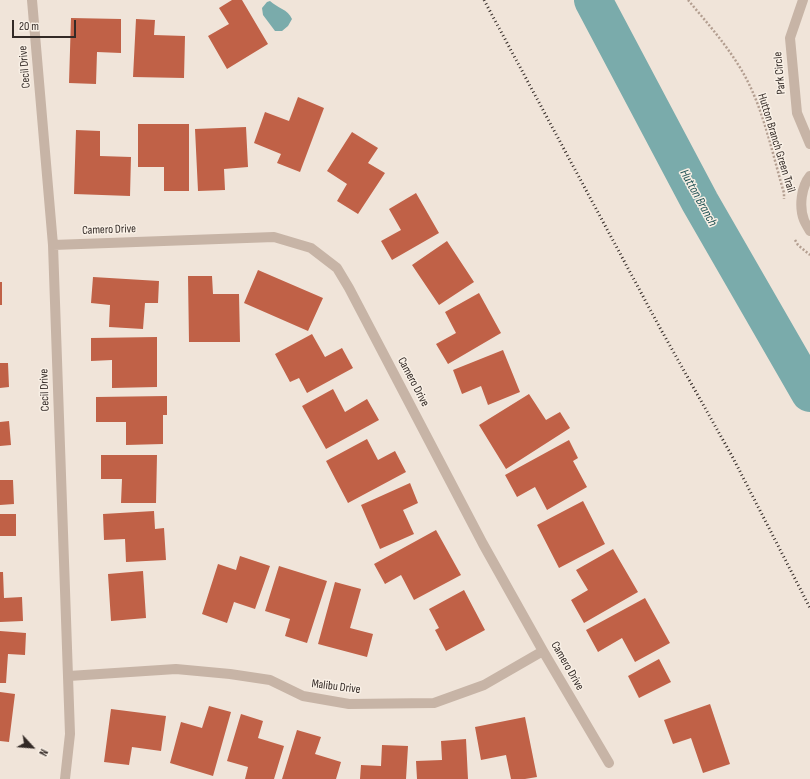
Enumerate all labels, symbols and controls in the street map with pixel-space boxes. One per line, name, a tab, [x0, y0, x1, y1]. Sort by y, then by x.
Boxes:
scale bar	[14, 12, 78, 38]
text: 20 m	[19, 19, 39, 34]
street label: Cecil Drive	[16, 45, 34, 89]
street label: Park Circle	[771, 51, 789, 95]
street label: Hutton Branch Green Trail	[754, 92, 798, 194]
water label: Hutton Branch	[676, 167, 720, 229]
street label: Camero Drive	[82, 222, 136, 238]
street label: Camero Drive	[394, 355, 432, 409]
street label: Cecil Drive	[37, 368, 53, 412]
street label: Camero Drive	[547, 639, 587, 693]
street label: Malibu Drive	[311, 677, 361, 697]
north arrow	[12, 727, 52, 767]
text: N	[36, 747, 50, 758]

